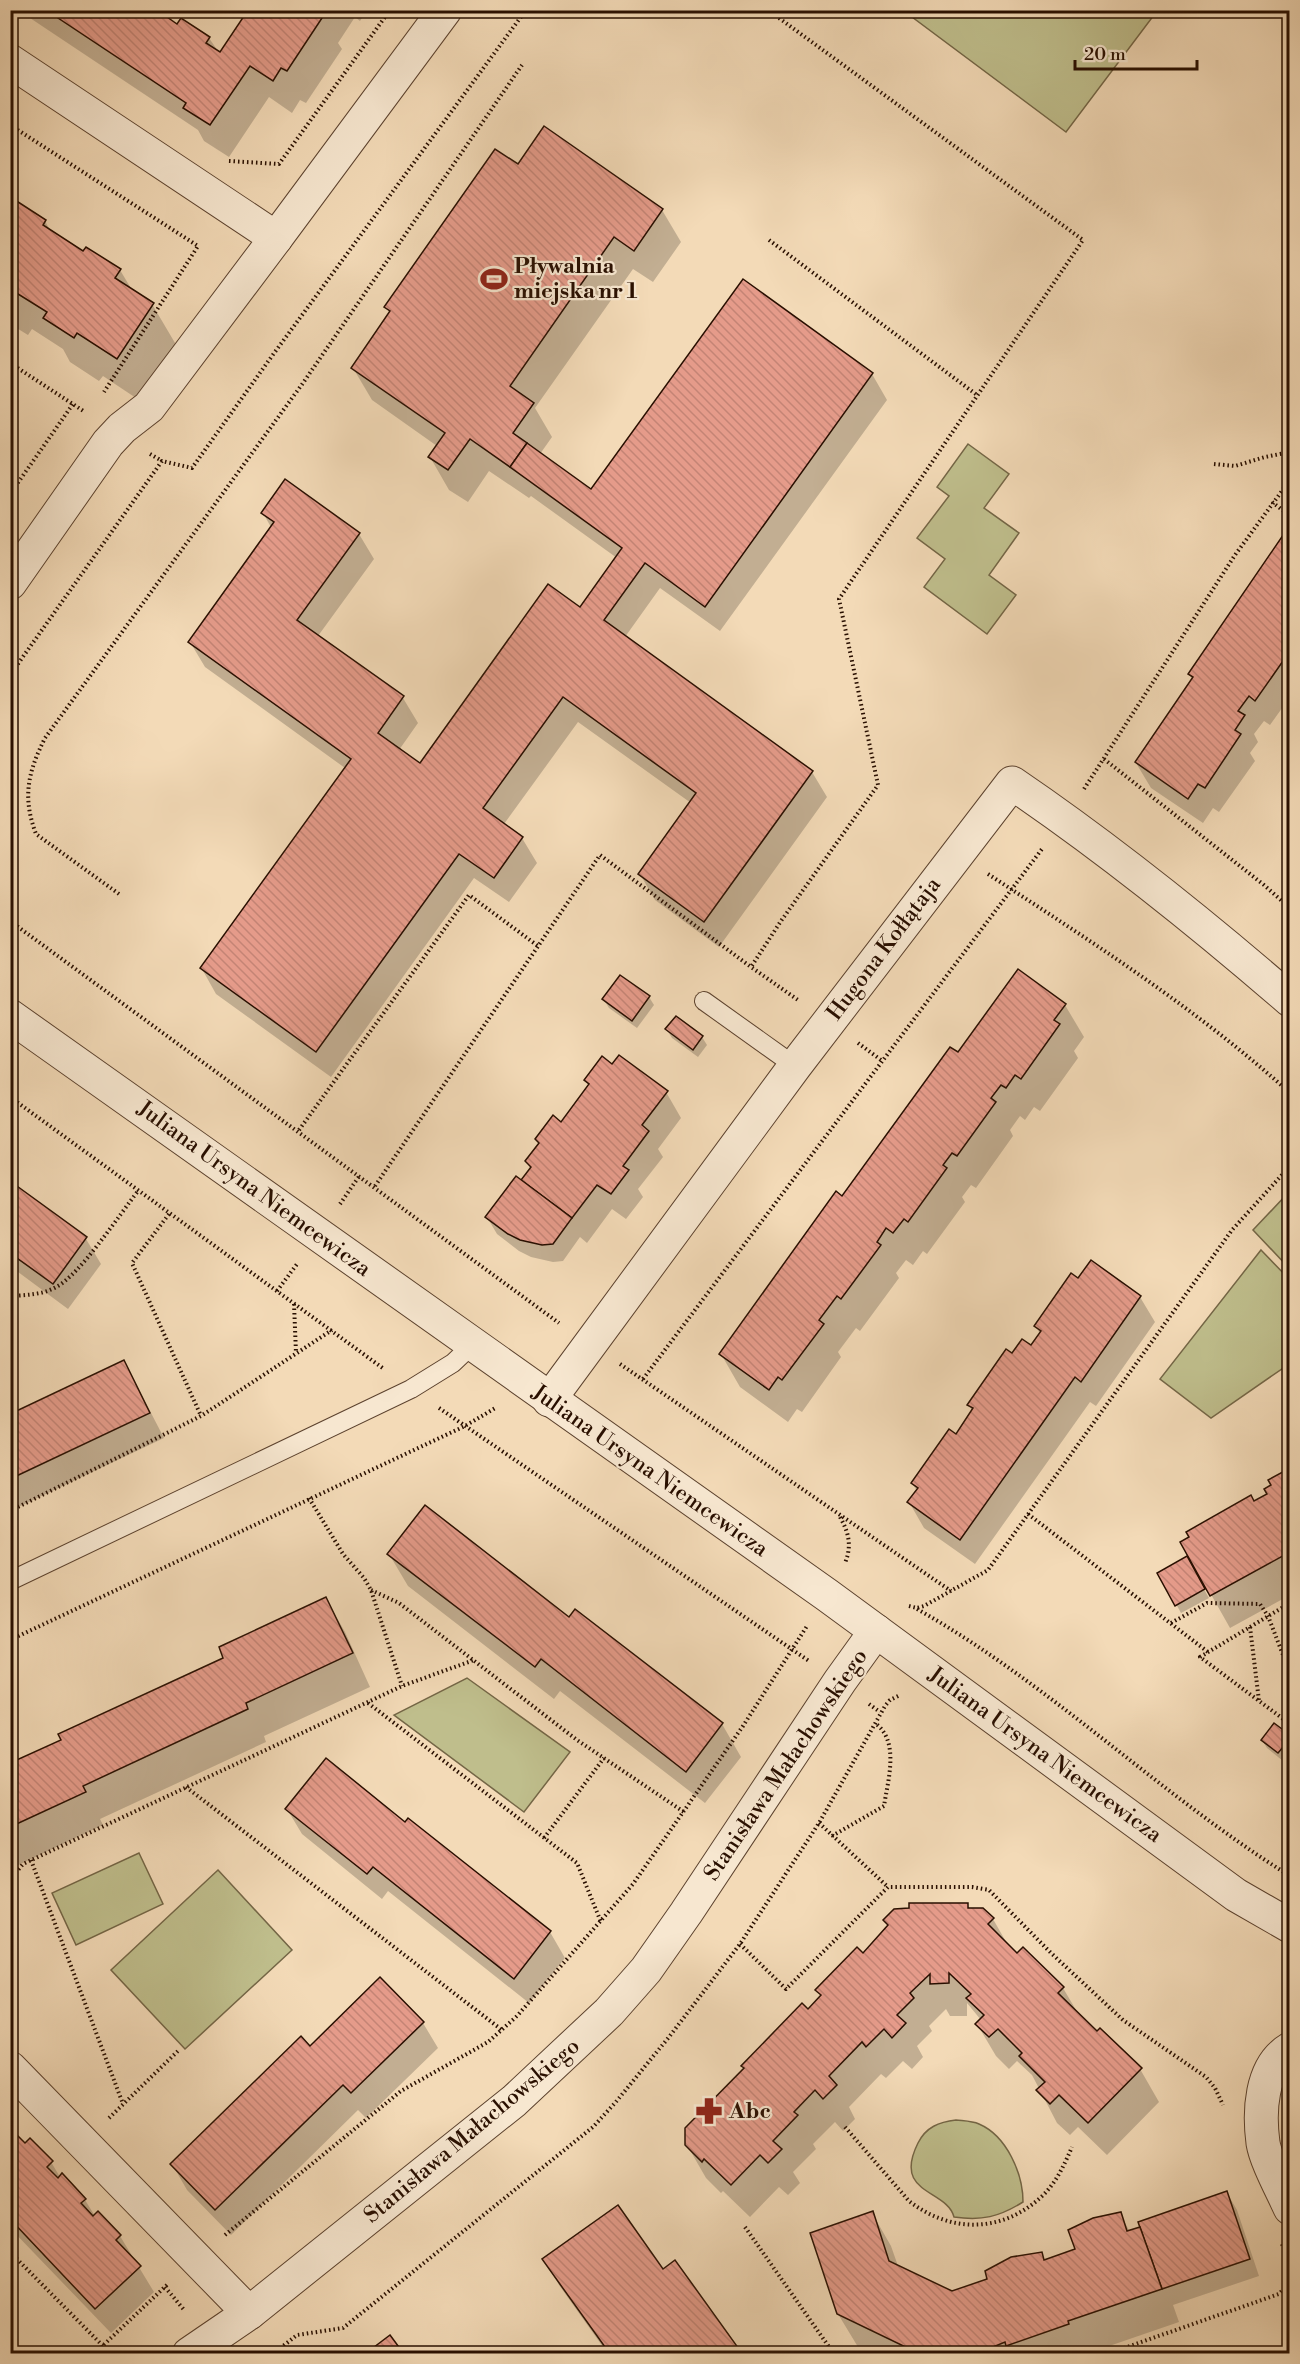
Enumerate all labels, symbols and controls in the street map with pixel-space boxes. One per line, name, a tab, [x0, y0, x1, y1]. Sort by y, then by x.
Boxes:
scale bar	[1075, 33, 1196, 71]
text: 20 m	[1084, 43, 1126, 66]
place label: Pływalnia miejska nr 1	[514, 253, 638, 305]
sports icon: Pływalnia miejska nr 1	[479, 264, 509, 294]
street label: Hugona Kołłątaja	[821, 871, 947, 1026]
street label: Juliana Ursyna Niemcewicza	[131, 1095, 377, 1283]
street label: Juliana Ursyna Niemcewicza	[526, 1379, 774, 1563]
street label: Stanisława Małachowskiego	[698, 1644, 874, 1886]
street label: Juliana Ursyna Niemcewicza	[922, 1661, 1168, 1849]
street label: Stanisława Małachowskiego	[359, 2033, 585, 2229]
pharmacy icon: Abc	[694, 2096, 724, 2126]
place label: Abc	[728, 2098, 771, 2125]

